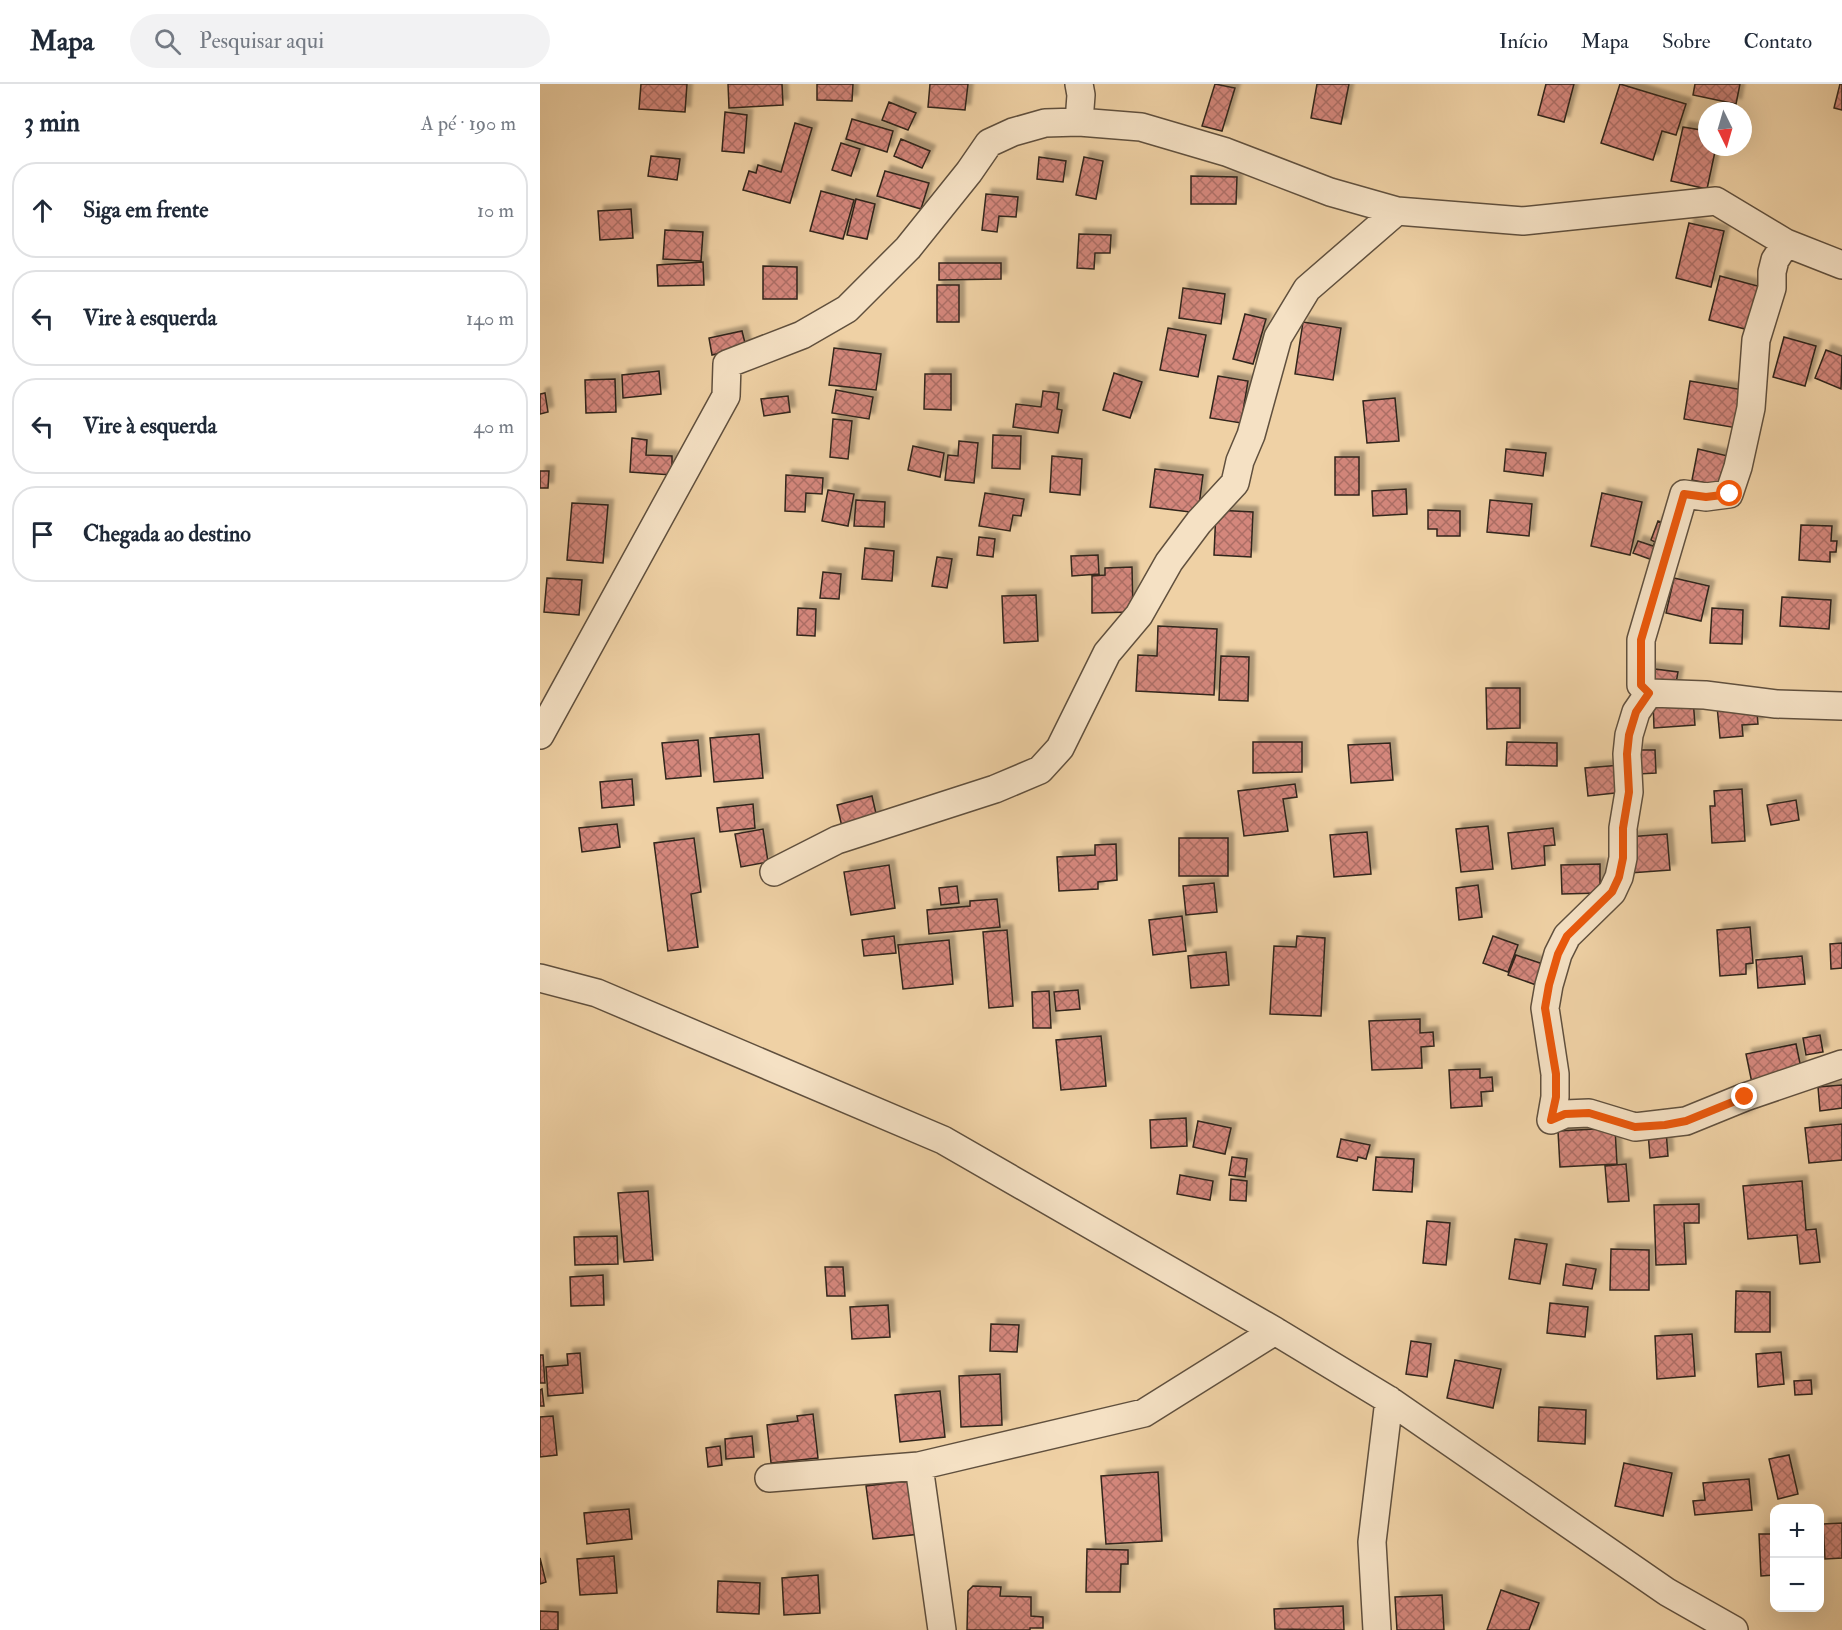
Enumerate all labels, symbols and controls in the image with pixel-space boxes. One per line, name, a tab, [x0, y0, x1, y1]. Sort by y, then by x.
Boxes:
search box	[130, 14, 550, 68]
text: Mapa	[30, 24, 94, 59]
icon: search	[151, 25, 184, 58]
text: Pesquisar aqui	[199, 27, 324, 55]
text: Início	[1499, 28, 1548, 55]
text: Mapa	[1581, 28, 1629, 55]
text: Sobre	[1662, 28, 1711, 55]
text: Contato	[1744, 28, 1812, 55]
north arrow	[1698, 102, 1752, 156]
text: 3 min	[24, 107, 80, 139]
text: A pé · 190 m	[421, 111, 516, 136]
icon: ahead	[26, 194, 59, 227]
text: Siga em frente	[83, 196, 208, 224]
text: 10 m	[477, 198, 514, 223]
icon: left	[26, 302, 59, 335]
text: Vire à esquerda	[83, 304, 217, 332]
text: 140 m	[466, 306, 514, 331]
icon: left	[26, 410, 59, 443]
text: Vire à esquerda	[83, 412, 217, 440]
text: 40 m	[473, 414, 514, 439]
route start	[1716, 480, 1742, 506]
icon: arrive	[26, 518, 59, 551]
text: Chegada ao destino	[83, 520, 251, 548]
route end	[1731, 1083, 1757, 1109]
map controls	[1770, 1504, 1824, 1612]
button: +	[1770, 1504, 1824, 1558]
button: −	[1770, 1558, 1824, 1612]

